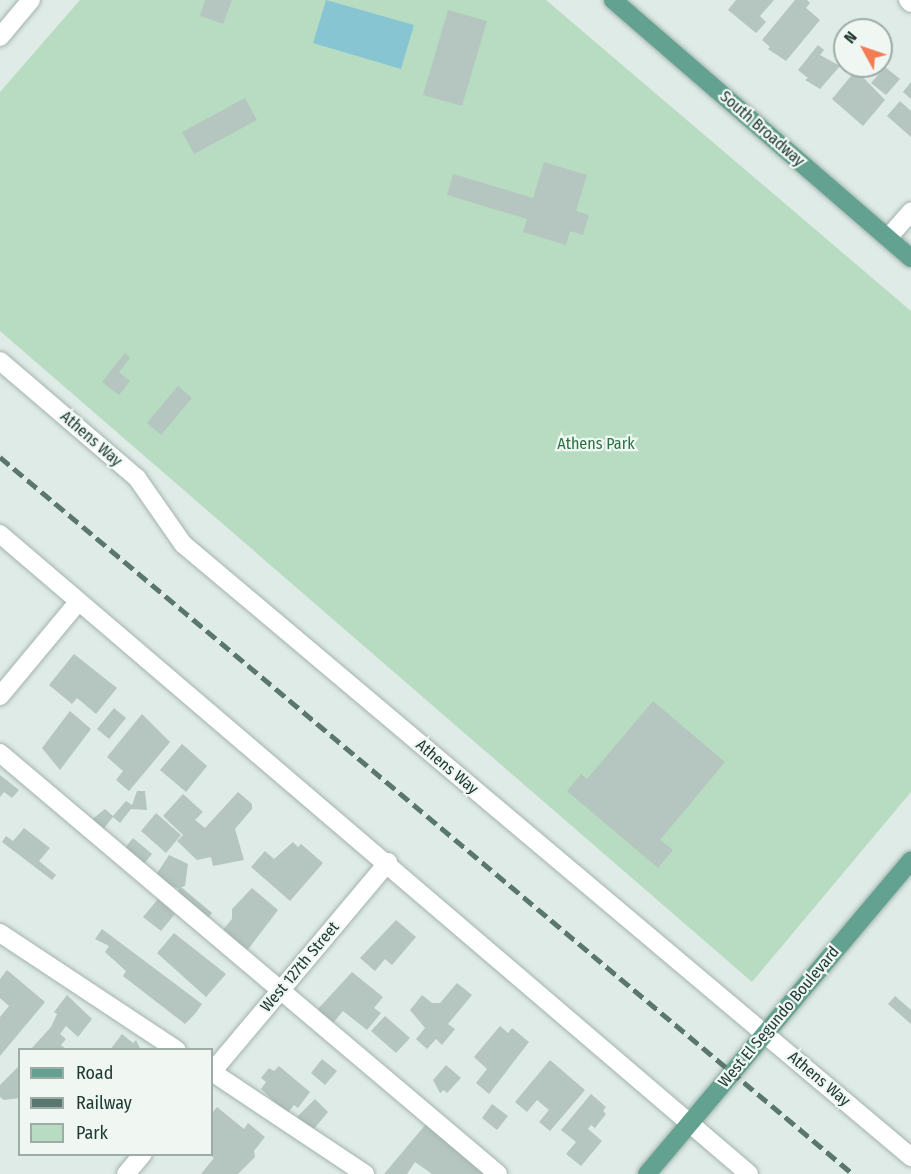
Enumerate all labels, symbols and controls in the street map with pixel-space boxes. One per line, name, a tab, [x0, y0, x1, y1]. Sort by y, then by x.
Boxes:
north arrow	[833, 18, 893, 78]
text: N	[840, 28, 861, 47]
street label: South Broadway	[716, 87, 808, 171]
street label: Athens Way	[56, 407, 126, 471]
park label: Athens Park	[557, 434, 635, 454]
street label: Athens Way	[412, 735, 482, 799]
street label: West 127th Street	[257, 918, 343, 1016]
street label: West El Segundo Boulevard	[715, 943, 843, 1091]
street label: Athens Way	[784, 1047, 854, 1111]
legend	[18, 1048, 213, 1156]
text: Road	[76, 1062, 113, 1084]
text: Railway	[76, 1092, 132, 1114]
text: Park	[76, 1122, 108, 1144]

